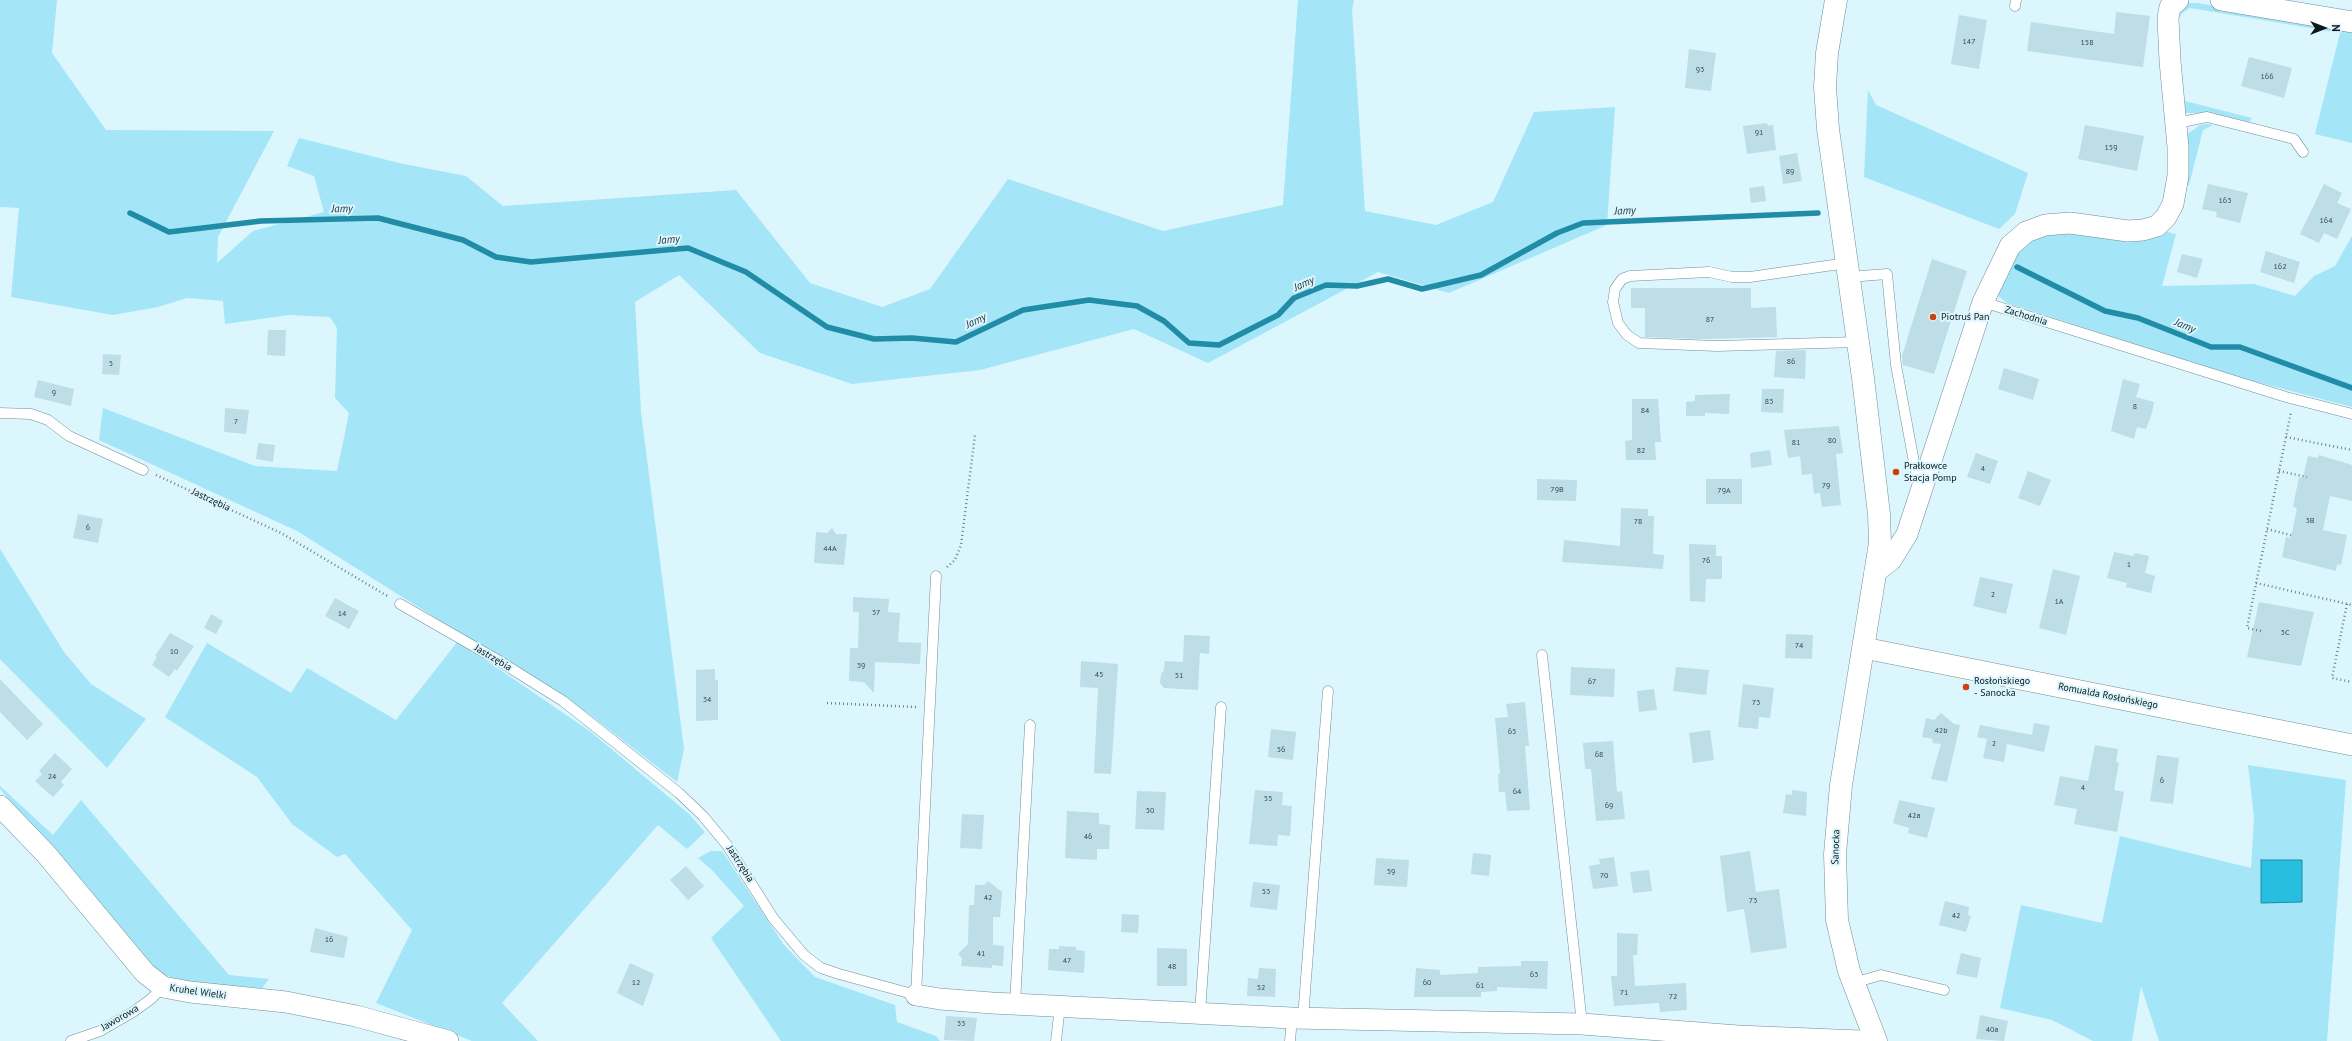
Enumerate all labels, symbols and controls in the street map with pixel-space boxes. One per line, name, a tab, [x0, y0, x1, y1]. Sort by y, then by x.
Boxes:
north arrow	[2304, 8, 2344, 48]
text: N	[2329, 24, 2343, 32]
house number: 147	[1962, 37, 1976, 47]
house number: 158	[2080, 38, 2094, 48]
house number: 93	[1696, 65, 1704, 75]
house number: 166	[2260, 72, 2274, 82]
house number: 91	[1755, 128, 1763, 138]
house number: 159	[2104, 143, 2118, 153]
house number: 89	[1786, 167, 1794, 177]
house number: 163	[2218, 196, 2232, 206]
water label: Jamy	[331, 202, 353, 216]
water label: Jamy	[1614, 204, 1636, 218]
house number: 164	[2319, 216, 2333, 226]
water label: Jamy	[658, 232, 680, 248]
house number: 162	[2273, 262, 2287, 272]
water label: Jamy	[1291, 274, 1317, 294]
street label: Zachodnia	[2003, 304, 2049, 328]
water label: Jamy	[963, 310, 989, 332]
place label: Piotruś Pan	[1941, 311, 1989, 323]
marker: Piotruś Pan	[1928, 312, 1938, 322]
house number: 87	[1706, 315, 1714, 325]
water label: Jamy	[2172, 316, 2198, 336]
house number: 86	[1787, 357, 1795, 367]
house number: 5	[109, 359, 113, 369]
house number: 9	[52, 388, 56, 398]
house number: 83	[1765, 397, 1773, 407]
house number: 8	[2133, 402, 2137, 412]
house number: 84	[1641, 406, 1649, 416]
house number: 7	[234, 417, 238, 427]
house number: 80	[1828, 436, 1836, 446]
house number: 81	[1792, 438, 1800, 448]
house number: 82	[1637, 446, 1645, 456]
place label: Prałkowce Stacja Pomp	[1904, 460, 1957, 484]
house number: 4	[1981, 464, 1985, 474]
marker: Prałkowce Stacja Pomp	[1891, 467, 1901, 477]
house number: 79	[1822, 481, 1830, 491]
house number: 79B	[1550, 485, 1564, 495]
street label: Jastrzębia	[190, 486, 232, 514]
house number: 79A	[1717, 486, 1731, 496]
house number: 3B	[2305, 516, 2315, 526]
house number: 78	[1634, 517, 1642, 527]
house number: 6	[86, 523, 90, 533]
house number: 44A	[823, 544, 837, 554]
house number: 76	[1702, 556, 1710, 566]
house number: 1	[2127, 560, 2131, 570]
house number: 2	[1991, 590, 1995, 600]
house number: 1A	[2054, 597, 2064, 607]
house number: 37	[872, 608, 880, 618]
house number: 14	[338, 609, 346, 619]
house number: 3C	[2281, 628, 2289, 638]
house number: 74	[1795, 641, 1803, 651]
street label: Jastrzębia	[472, 642, 514, 674]
house number: 10	[170, 647, 178, 657]
house number: 39	[857, 661, 865, 671]
house number: 45	[1095, 670, 1103, 680]
house number: 51	[1175, 671, 1183, 681]
place label: Rosłońskiego - Sanocka	[1974, 675, 2030, 698]
house number: 67	[1588, 677, 1596, 687]
street label: Romualda Rosłońskiego	[2057, 680, 2159, 712]
marker: Rosłońskiego - Sanocka	[1961, 682, 1971, 692]
house number: 34	[703, 695, 711, 705]
house number: 73	[1752, 698, 1760, 708]
house number: 42b	[1934, 726, 1948, 736]
house number: 65	[1508, 727, 1516, 737]
house number: 2	[1992, 739, 1996, 749]
house number: 56	[1277, 745, 1285, 755]
house number: 68	[1595, 750, 1603, 760]
house number: 24	[48, 772, 56, 782]
house number: 6	[2160, 776, 2164, 786]
house number: 4	[2081, 783, 2085, 793]
house number: 64	[1513, 787, 1521, 797]
house number: 55	[1264, 794, 1272, 804]
house number: 69	[1605, 801, 1613, 811]
house number: 50	[1146, 806, 1154, 816]
house number: 42a	[1908, 811, 1920, 821]
street label: Sanocka	[1829, 829, 1843, 865]
house number: 46	[1084, 832, 1092, 842]
street label: Jastrzębia	[724, 843, 756, 885]
house number: 59	[1387, 867, 1395, 877]
house number: 70	[1600, 871, 1608, 881]
house number: 53	[1262, 887, 1270, 897]
house number: 42	[984, 893, 992, 903]
house number: 73	[1749, 896, 1757, 906]
house number: 42	[1952, 911, 1960, 921]
house number: 16	[325, 935, 333, 945]
house number: 41	[977, 949, 985, 959]
house number: 47	[1063, 956, 1071, 966]
house number: 48	[1168, 962, 1176, 972]
house number: 63	[1530, 970, 1538, 980]
house number: 12	[632, 978, 640, 988]
house number: 60	[1423, 978, 1431, 988]
house number: 61	[1476, 981, 1484, 991]
street label: Kruhel Wielki	[169, 982, 227, 1002]
house number: 52	[1257, 983, 1265, 993]
house number: 71	[1620, 988, 1628, 998]
house number: 72	[1669, 992, 1677, 1002]
street label: Jaworowa	[99, 1002, 141, 1034]
house number: 33	[957, 1019, 965, 1029]
house number: 40a	[1986, 1025, 1998, 1035]

